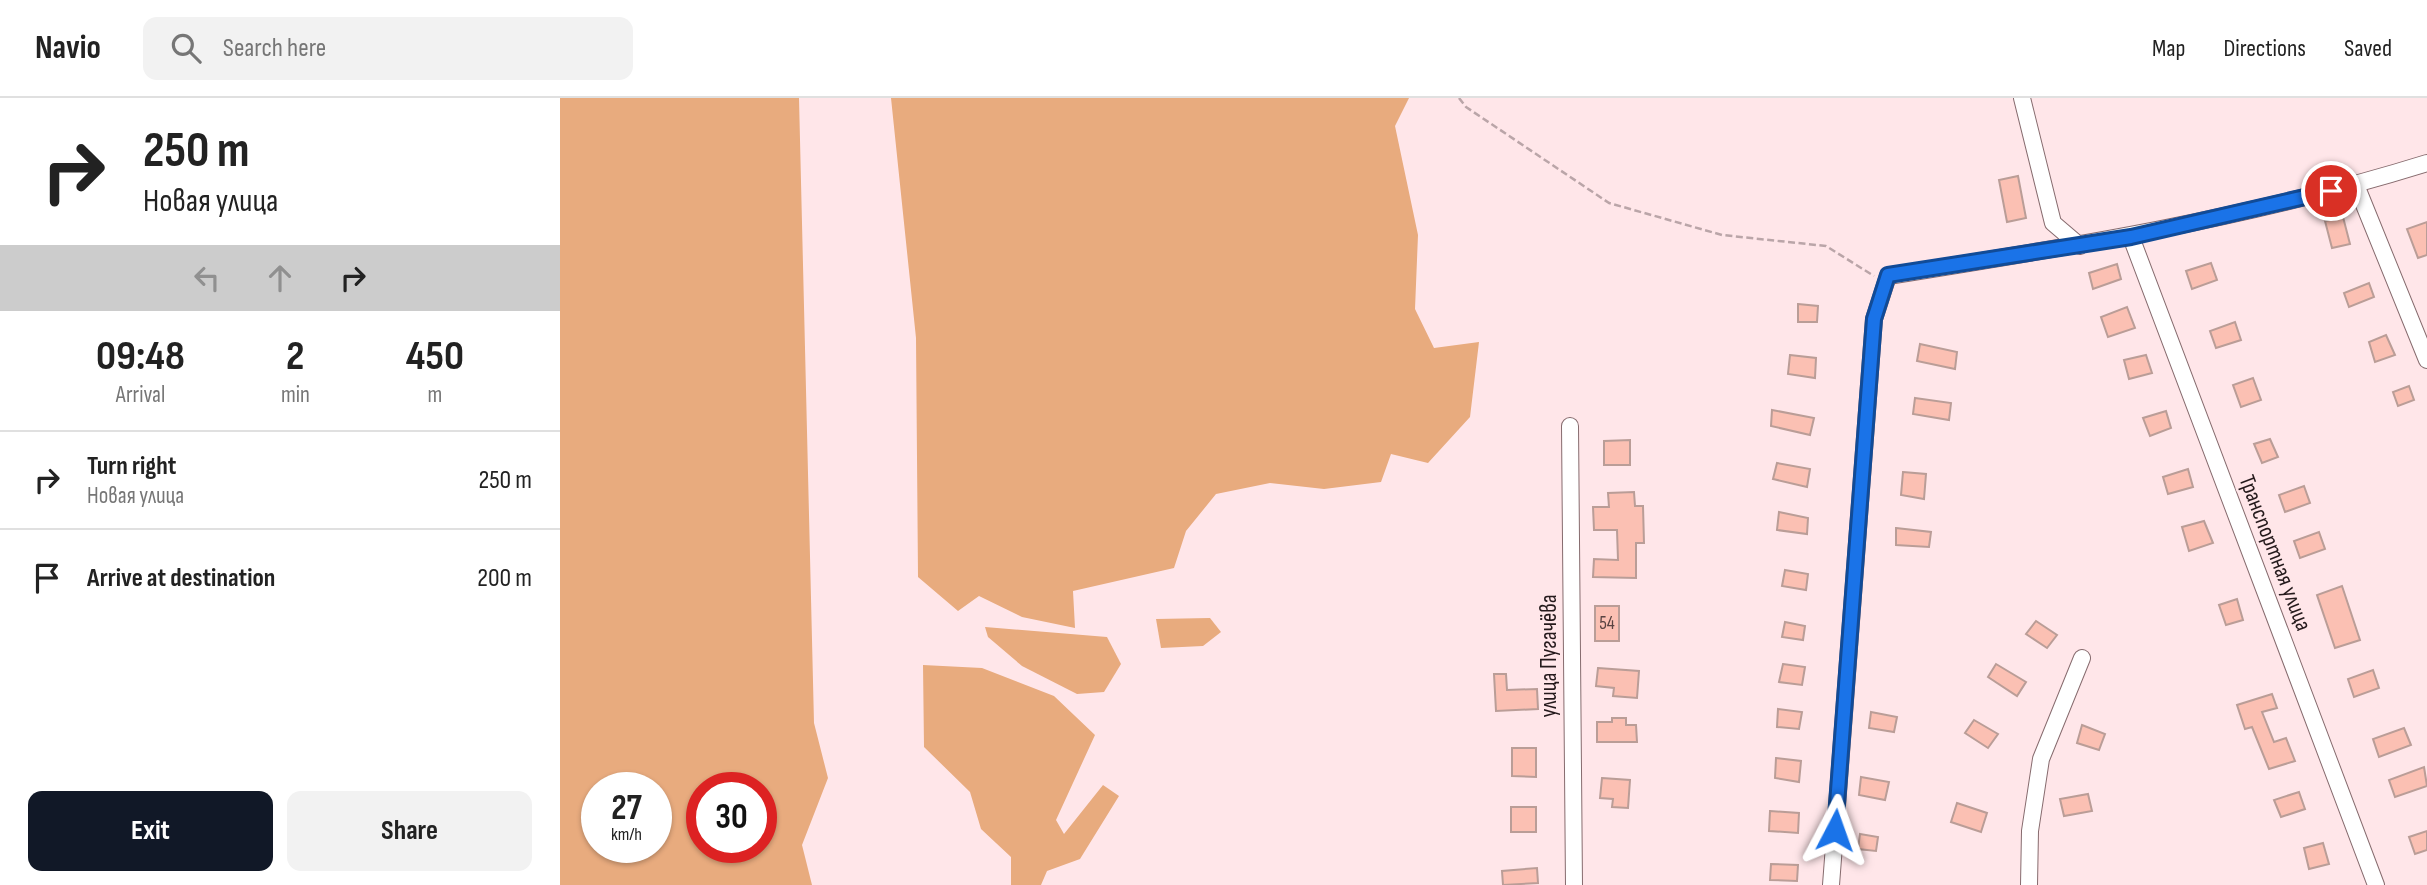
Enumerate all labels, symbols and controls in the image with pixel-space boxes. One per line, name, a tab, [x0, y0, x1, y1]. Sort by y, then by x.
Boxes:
search box	[143, 17, 633, 80]
text: Navio	[35, 28, 101, 68]
icon: search	[167, 29, 205, 67]
text: Search here	[223, 33, 326, 64]
text: Map	[2152, 34, 2185, 63]
text: Directions	[2223, 34, 2306, 63]
text: Saved	[2344, 34, 2392, 63]
text: 250 m	[143, 122, 249, 181]
icon: right	[28, 126, 119, 217]
pin	[2301, 161, 2361, 221]
icon: arrive	[2312, 172, 2350, 210]
text: Новая улица	[143, 182, 278, 221]
icon: left	[188, 259, 226, 297]
icon: ahead	[261, 259, 299, 297]
icon: right	[334, 259, 372, 297]
text: 09:48	[96, 331, 185, 382]
text: 2	[286, 331, 305, 382]
text: 450	[406, 331, 464, 382]
text: Arrival	[116, 381, 165, 409]
text: min	[281, 381, 310, 409]
text: m	[427, 381, 442, 409]
text: Turn right	[87, 451, 176, 482]
icon: right	[28, 461, 66, 499]
text: 250 m	[478, 465, 532, 496]
street label: Транспортная улица	[2232, 471, 2318, 635]
text: Новая улица	[87, 482, 184, 510]
icon: arrive	[28, 559, 66, 597]
text: Arrive at destination	[87, 563, 275, 594]
text: 200 m	[477, 563, 532, 594]
street label: улица Пугачёва	[1535, 594, 1563, 718]
house number: 54	[1599, 612, 1615, 635]
speed limit sign: 30	[686, 772, 777, 863]
text: 27	[611, 787, 642, 830]
button: Exit	[28, 791, 273, 871]
button: Share	[287, 791, 532, 871]
position arrow	[1798, 793, 1872, 867]
text: km/h	[611, 824, 642, 845]

